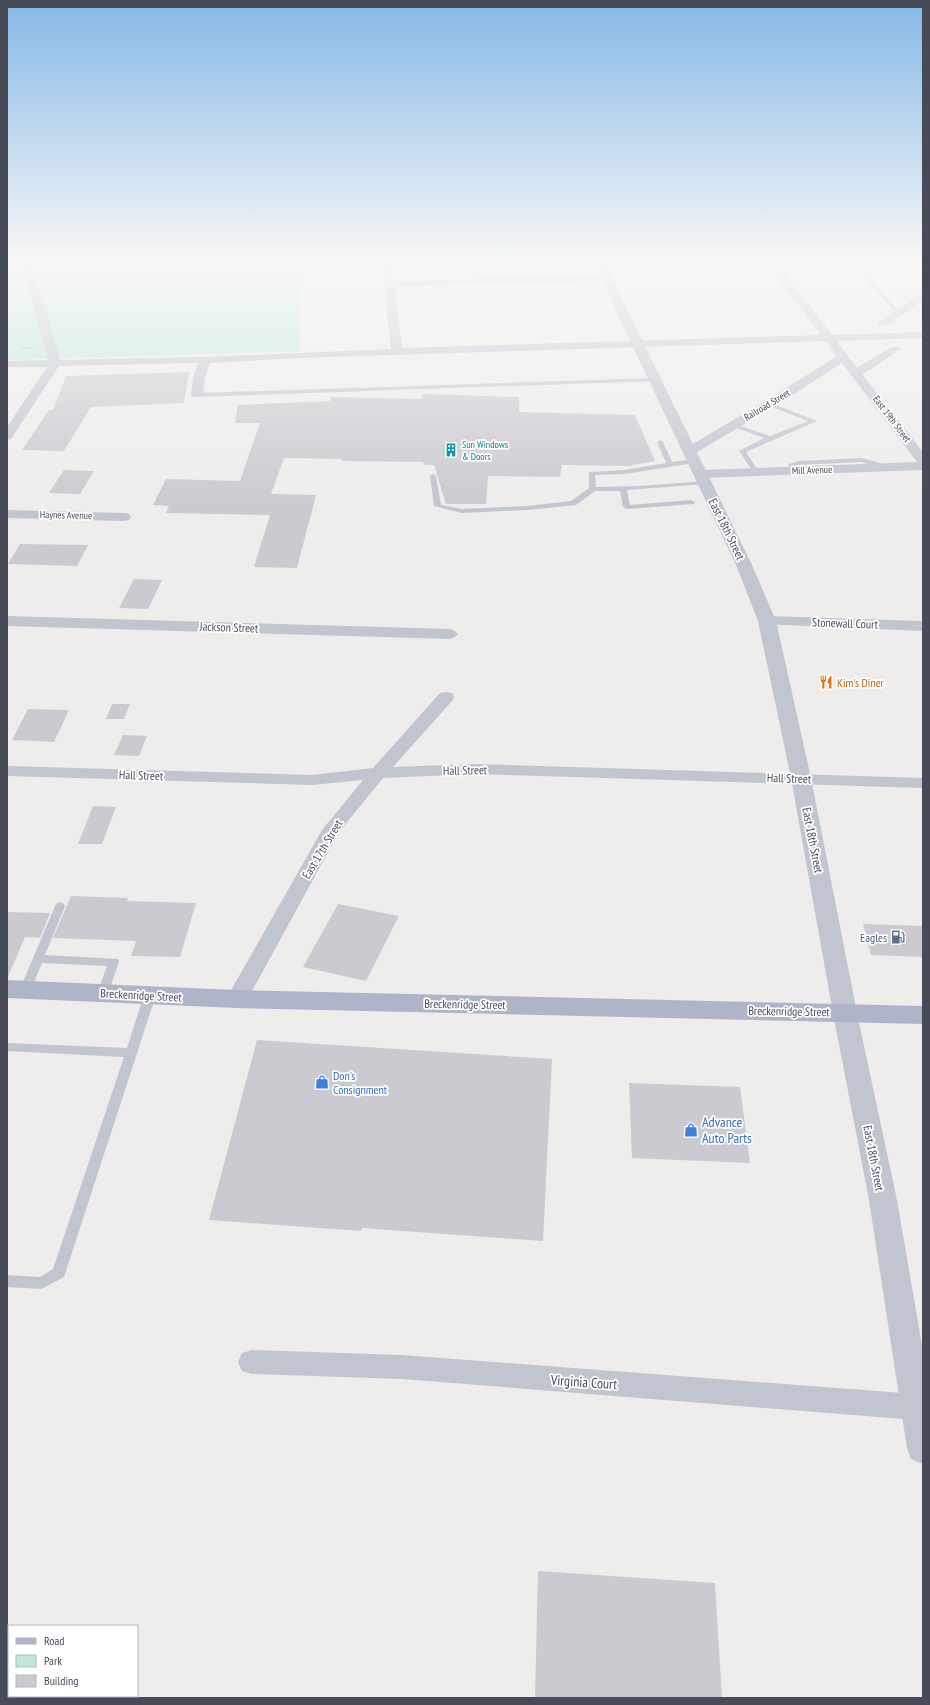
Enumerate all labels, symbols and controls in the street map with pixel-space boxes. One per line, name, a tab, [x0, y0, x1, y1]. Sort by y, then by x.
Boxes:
street label: Railroad Street	[742, 386, 793, 424]
street label: East 19th Street	[870, 393, 914, 445]
place label: Sun Windows & Doors	[462, 438, 509, 463]
building icon: Sun Windows & Doors	[443, 442, 459, 458]
street label: Mill Avenue	[792, 463, 832, 477]
street label: East 18th Street	[706, 496, 749, 563]
street label: Haynes Avenue	[40, 508, 92, 522]
street label: Stonewall Court	[812, 614, 879, 632]
street label: Jackson Street	[198, 618, 259, 636]
restaurant icon: Kim's Diner	[818, 674, 834, 690]
place label: Kim's Diner	[837, 675, 885, 690]
street label: Hall Street	[443, 762, 488, 778]
street label: Hall Street	[119, 767, 164, 783]
street label: Hall Street	[767, 770, 812, 786]
street label: East 18th Street	[799, 806, 827, 875]
street label: East 17th Street	[298, 816, 346, 881]
fuel station icon: Eagles	[890, 929, 906, 945]
place label: Eagles	[860, 930, 887, 945]
street label: Breckenridge Street	[100, 985, 183, 1005]
street label: Breckenridge Street	[424, 996, 507, 1012]
street label: Breckenridge Street	[748, 1003, 831, 1019]
place label: Don's Consignment	[333, 1068, 388, 1097]
shop icon: Don's Consignment	[314, 1074, 330, 1090]
place label: Advance Auto Parts	[702, 1113, 752, 1147]
shop icon: Advance Auto Parts	[683, 1122, 699, 1138]
street label: East 18th Street	[860, 1124, 888, 1193]
street label: Virginia Court	[549, 1371, 618, 1393]
legend	[8, 1625, 138, 1697]
text: Road	[44, 1633, 64, 1648]
text: Park	[44, 1653, 62, 1668]
text: Building	[44, 1673, 79, 1688]

